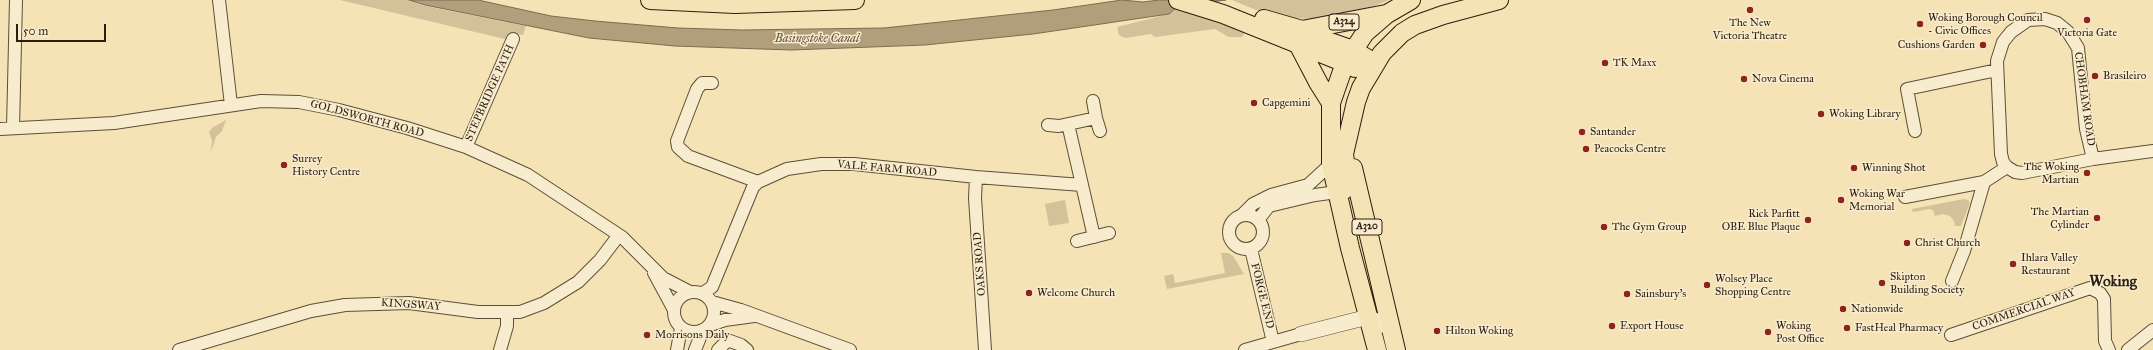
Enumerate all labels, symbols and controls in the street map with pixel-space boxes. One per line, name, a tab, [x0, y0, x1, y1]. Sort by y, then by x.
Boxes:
marker: The New Victoria Theatre	[1745, 5, 1755, 15]
place label: Woking Borough Council - Civic Offices	[1928, 11, 2043, 37]
road number: A324	[1329, 14, 1359, 30]
marker: Victoria Gate	[2082, 15, 2092, 25]
scale bar	[18, 16, 108, 42]
place label: The New Victoria Theatre	[1713, 16, 1787, 42]
marker: Woking Borough Council - Civic Offices	[1915, 19, 1925, 29]
text: 50 m	[23, 24, 48, 38]
place label: Victoria Gate	[2057, 26, 2117, 40]
water label: Basingstoke Canal	[775, 32, 859, 46]
place label: Cushions Garden	[1898, 38, 1975, 52]
marker: Cushions Garden	[1978, 40, 1988, 50]
street label: STEPBRIDGE PATH	[463, 42, 517, 144]
street label: CHOBHAM ROAD	[2071, 51, 2097, 147]
place label: TK Maxx	[1613, 56, 1656, 70]
marker: TK Maxx	[1600, 58, 1610, 68]
place label: Brasileiro	[2103, 69, 2146, 83]
marker: Brasileiro	[2090, 71, 2100, 81]
place label: Nova Cinema	[1752, 72, 1814, 86]
marker: Nova Cinema	[1739, 74, 1749, 84]
place label: Capgemini	[1262, 96, 1311, 110]
street label: GOLDSWORTH ROAD	[309, 97, 425, 141]
marker: Capgemini	[1249, 98, 1259, 108]
place label: Woking Library	[1829, 107, 1901, 121]
marker: Woking Library	[1816, 109, 1826, 119]
place label: Santander	[1590, 125, 1636, 139]
marker: Santander	[1577, 127, 1587, 137]
place label: Peacocks Centre	[1594, 142, 1666, 156]
marker: Peacocks Centre	[1581, 144, 1591, 154]
place label: Surrey History Centre	[292, 152, 360, 178]
street label: VALE FARM ROAD	[837, 158, 937, 180]
marker: Surrey History Centre	[279, 160, 289, 170]
place label: The Woking Martian	[2024, 160, 2079, 186]
place label: Winning Shot	[1862, 161, 1926, 175]
marker: Winning Shot	[1849, 163, 1859, 173]
marker: The Woking Martian	[2082, 168, 2092, 178]
place label: Woking War Memorial	[1849, 187, 1905, 213]
marker: Woking War Memorial	[1836, 195, 1846, 205]
place label: The Martian Cylinder	[2031, 205, 2089, 231]
place label: Rick Parfitt OBE Blue Plaque	[1722, 207, 1800, 233]
marker: The Martian Cylinder	[2092, 213, 2102, 223]
marker: Rick Parfitt OBE Blue Plaque	[1803, 215, 1813, 225]
road number: A320	[1352, 219, 1382, 235]
place label: The Gym Group	[1612, 220, 1686, 234]
marker: The Gym Group	[1599, 222, 1609, 232]
street label: OAKS ROAD	[971, 232, 989, 296]
place label: Christ Church	[1915, 236, 1980, 250]
marker: Christ Church	[1902, 238, 1912, 248]
place label: Ihlara Valley Restaurant	[2021, 251, 2078, 277]
marker: Ihlara Valley Restaurant	[2008, 259, 2018, 269]
street label: FORGE END	[1247, 262, 1277, 330]
place label: Skipton Building Society	[1890, 270, 1964, 296]
place label: Wolsey Place Shopping Centre	[1715, 272, 1791, 298]
district label: Woking	[2089, 273, 2137, 291]
marker: Skipton Building Society	[1877, 278, 1887, 288]
marker: Wolsey Place Shopping Centre	[1702, 280, 1712, 290]
place label: Welcome Church	[1037, 286, 1115, 300]
street label: COMMERCIAL WAY	[1971, 286, 2077, 334]
place label: Sainsbury's	[1635, 287, 1686, 301]
marker: Welcome Church	[1024, 288, 1034, 298]
marker: Sainsbury's	[1622, 289, 1632, 299]
street label: KINGSWAY	[381, 296, 441, 314]
place label: Nationwide	[1851, 302, 1903, 316]
marker: Nationwide	[1838, 304, 1848, 314]
place label: Export House	[1620, 319, 1684, 333]
place label: Woking Post Office	[1776, 319, 1824, 345]
marker: Export House	[1607, 321, 1617, 331]
place label: FastHeal Pharmacy	[1855, 321, 1943, 335]
marker: FastHeal Pharmacy	[1842, 323, 1852, 333]
place label: Hilton Woking	[1445, 324, 1513, 338]
marker: Hilton Woking	[1432, 326, 1442, 336]
marker: Woking Post Office	[1763, 327, 1773, 337]
place label: Morrisons Daily	[655, 328, 729, 342]
marker: Morrisons Daily	[642, 330, 652, 340]

